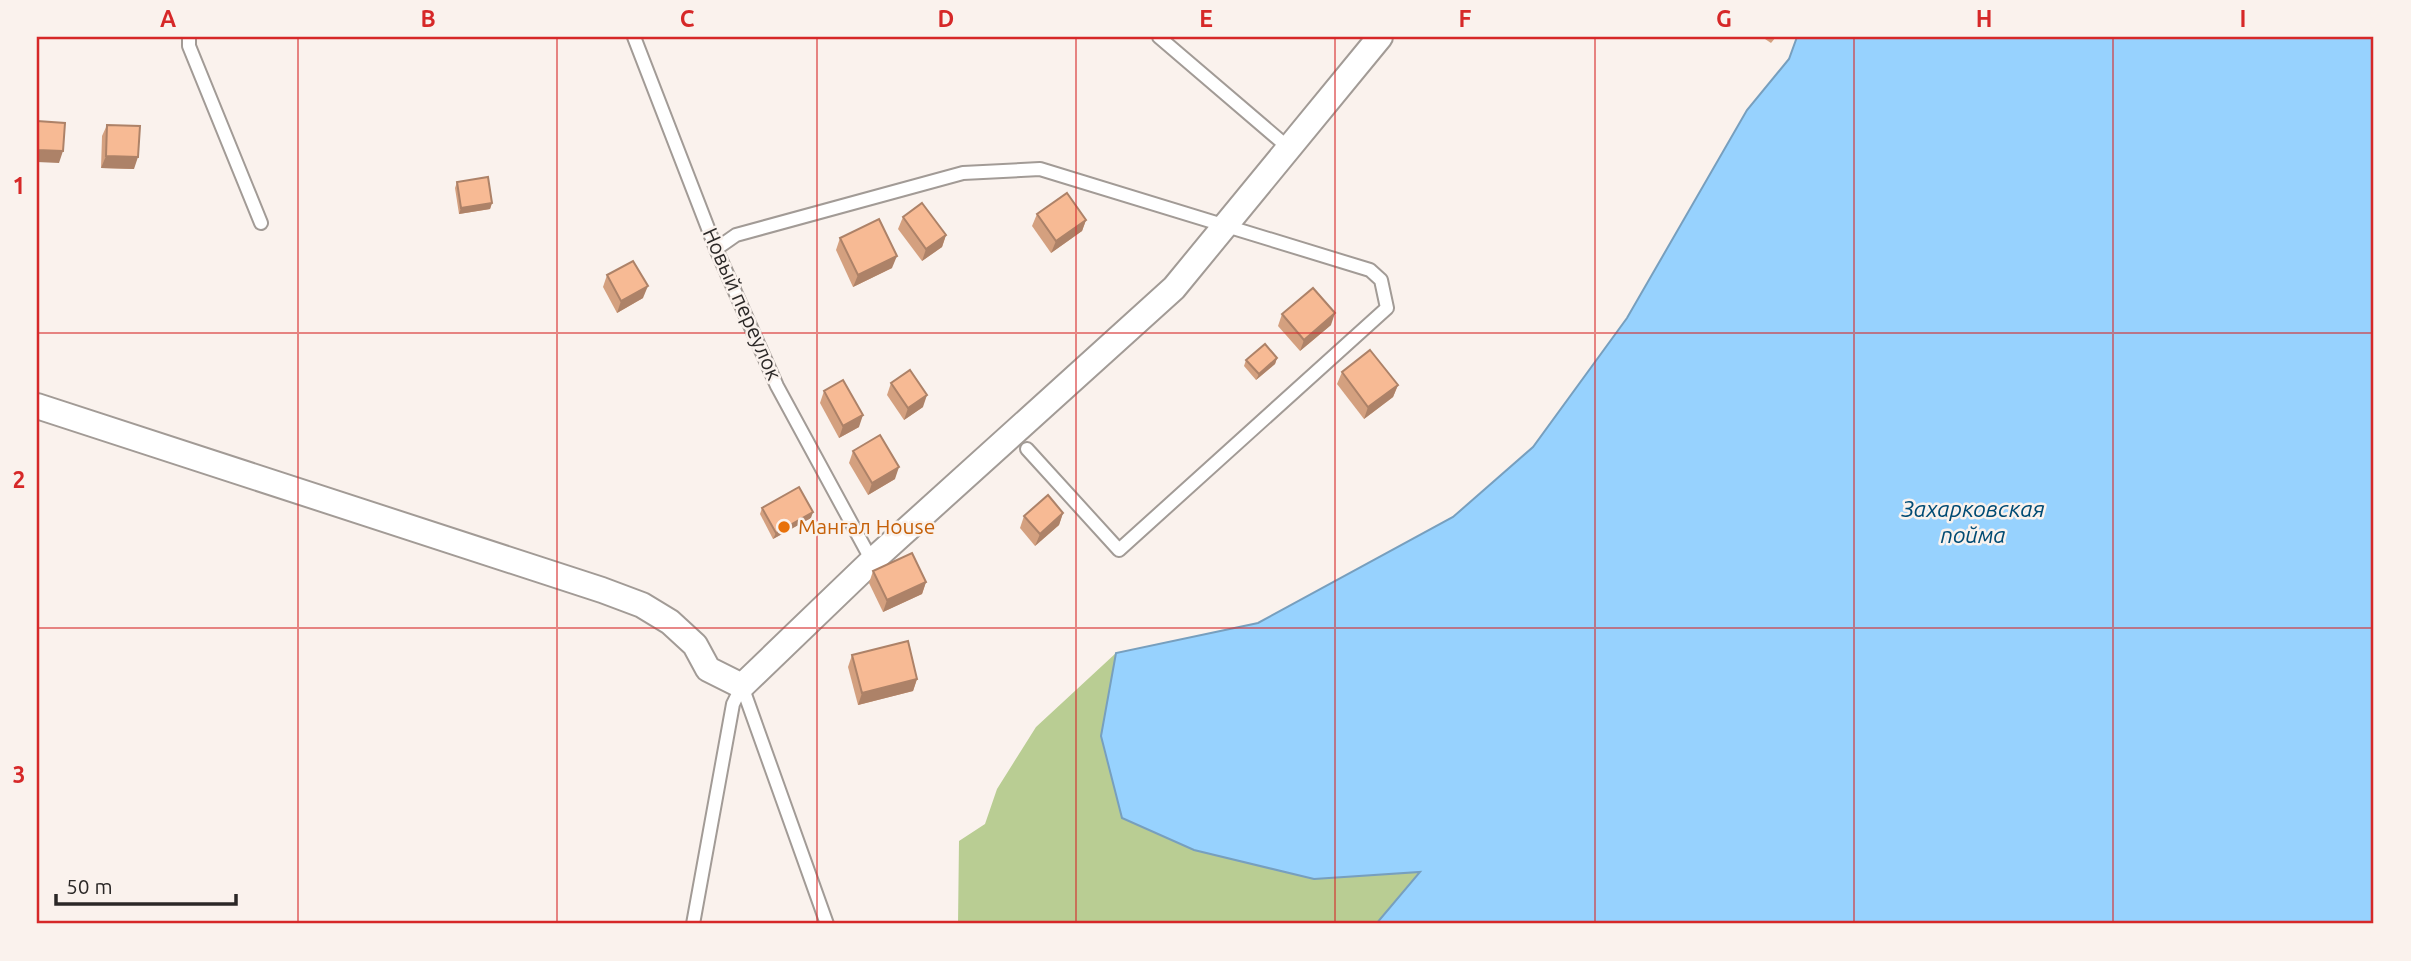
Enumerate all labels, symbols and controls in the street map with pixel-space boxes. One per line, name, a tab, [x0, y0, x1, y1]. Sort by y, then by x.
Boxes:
text: A	[160, 6, 176, 31]
text: B	[420, 6, 436, 31]
text: C	[680, 6, 695, 31]
text: D	[938, 6, 954, 31]
text: E	[1199, 6, 1213, 31]
text: F	[1459, 6, 1472, 31]
text: G	[1716, 6, 1732, 31]
text: H	[1976, 6, 1992, 31]
text: I	[2240, 6, 2246, 31]
text: 1	[13, 173, 25, 198]
street label: Новый переулок	[699, 224, 787, 384]
text: 2	[13, 467, 25, 492]
water label: Захарковская пойма	[1900, 496, 2045, 547]
place label: Мангал House	[798, 514, 935, 538]
marker: Мангал House	[776, 519, 792, 535]
text: 3	[13, 762, 25, 787]
scale bar	[56, 863, 236, 907]
text: 50 m	[66, 874, 113, 898]

